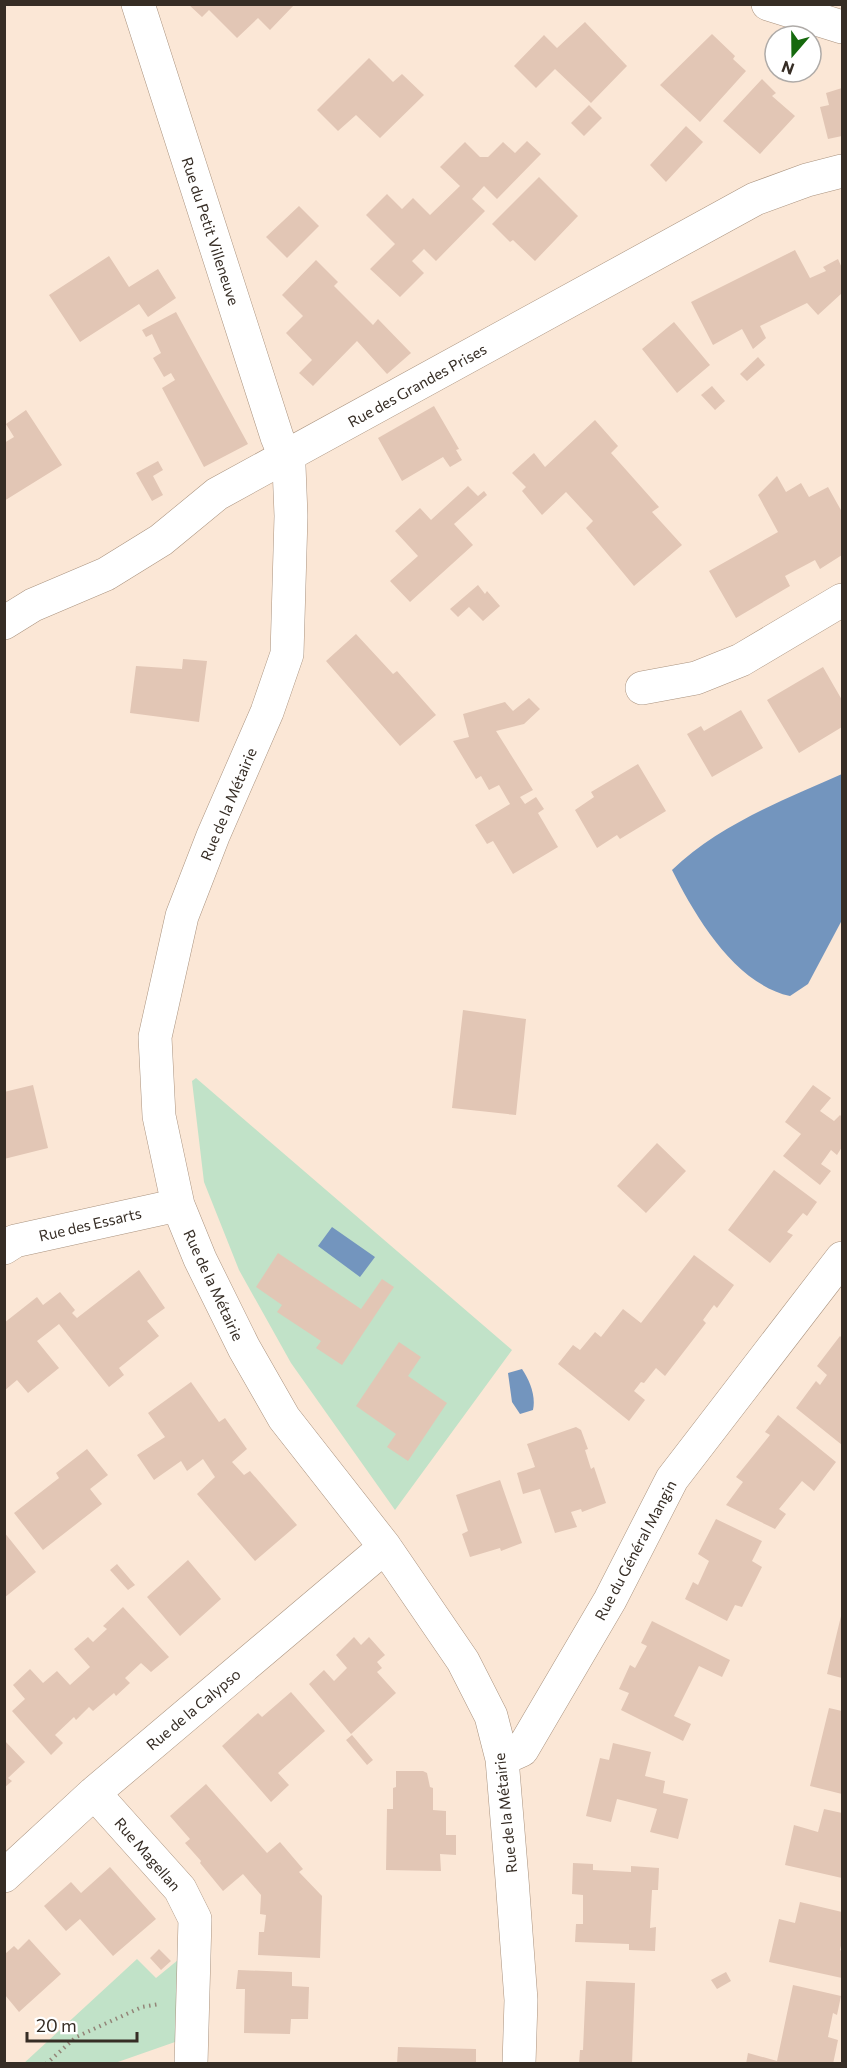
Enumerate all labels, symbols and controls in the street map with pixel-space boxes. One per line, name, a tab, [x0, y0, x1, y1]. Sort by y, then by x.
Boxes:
north arrow	[763, 24, 823, 84]
text: N	[779, 58, 797, 80]
street label: Rue du Petit Villeneuve	[178, 155, 244, 308]
street label: Rue des Grandes Prises	[345, 339, 490, 431]
street label: Rue de la Métairie	[196, 745, 260, 863]
street label: Rue des Essarts	[37, 1203, 143, 1245]
street label: Rue de la Métairie	[180, 1226, 248, 1344]
street label: Rue du Général Mangin	[590, 1477, 680, 1623]
street label: Rue de la Calypso	[142, 1664, 244, 1754]
street label: Rue de la Métairie	[490, 1752, 520, 1874]
street label: Rue Magellan	[111, 1814, 185, 1894]
scale bar	[27, 2005, 136, 2043]
text: 20 m	[36, 2014, 77, 2036]

